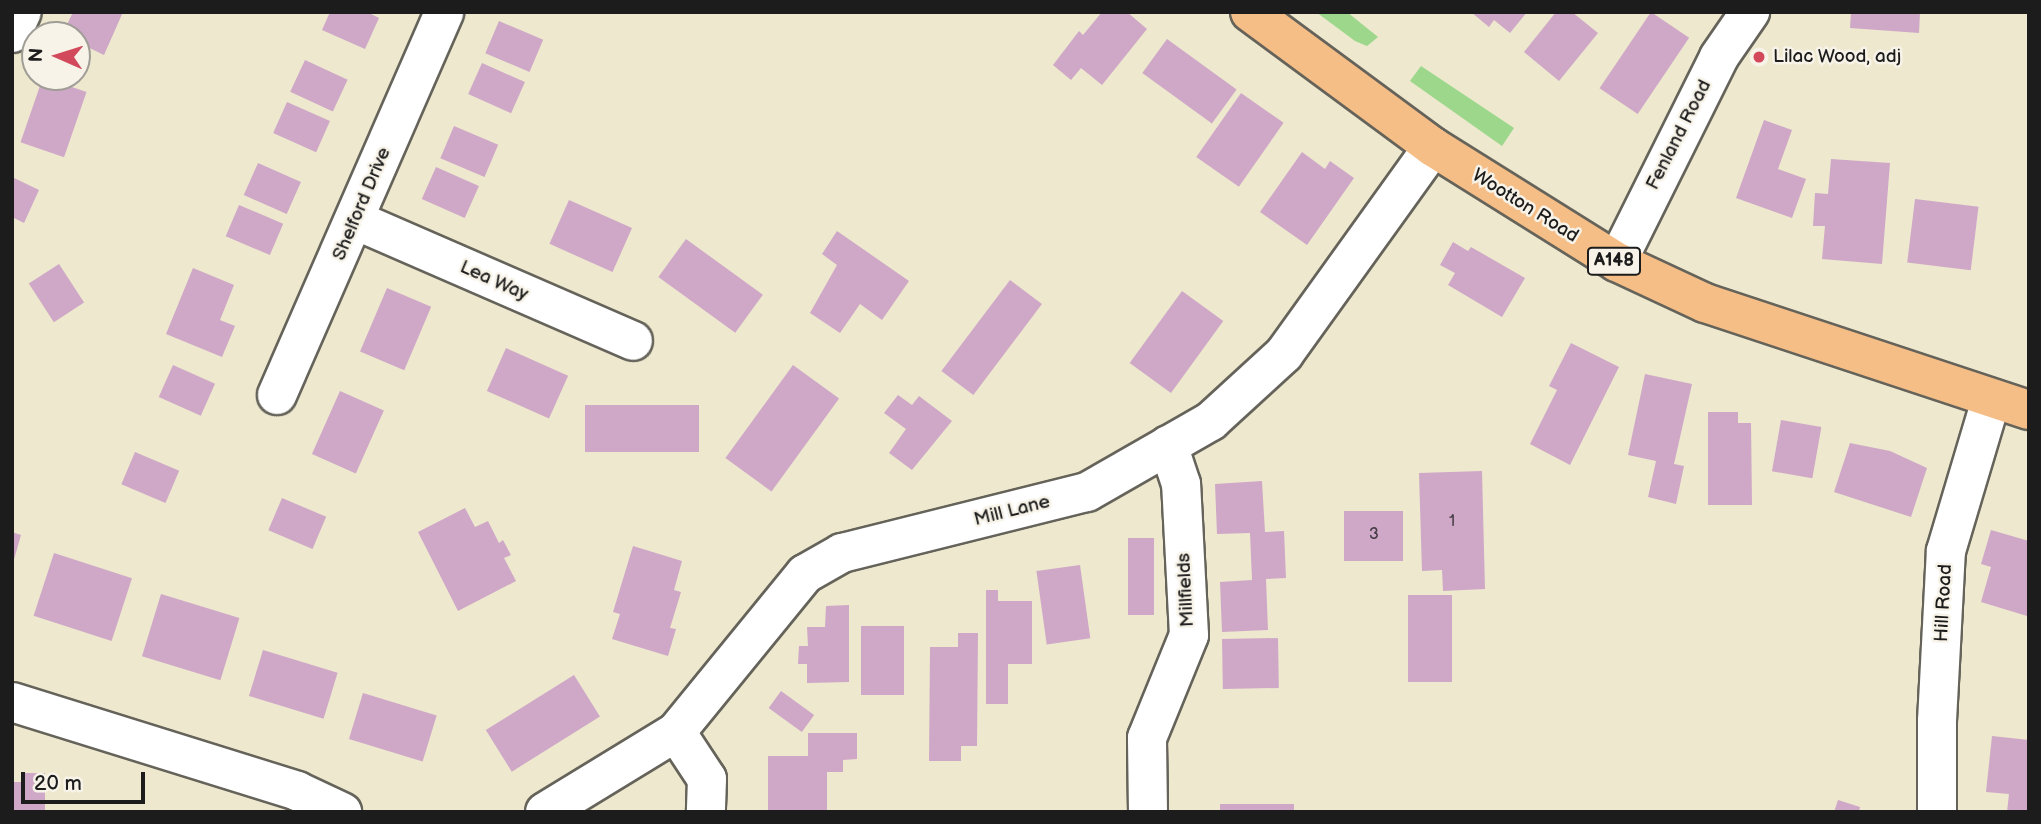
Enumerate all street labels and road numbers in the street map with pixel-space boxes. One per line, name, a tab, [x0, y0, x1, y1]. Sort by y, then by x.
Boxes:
street label: Fenland Road	[1642, 76, 1716, 194]
street label: Shelford Drive	[328, 144, 396, 264]
street label: Wootton Road	[1468, 164, 1582, 248]
road number: A148	[1586, 246, 1642, 276]
street label: Lea Way	[456, 256, 532, 306]
street label: Mill Lane	[972, 491, 1052, 531]
street label: Millfields	[1173, 552, 1199, 628]
street label: Hill Road	[1931, 564, 1957, 642]

